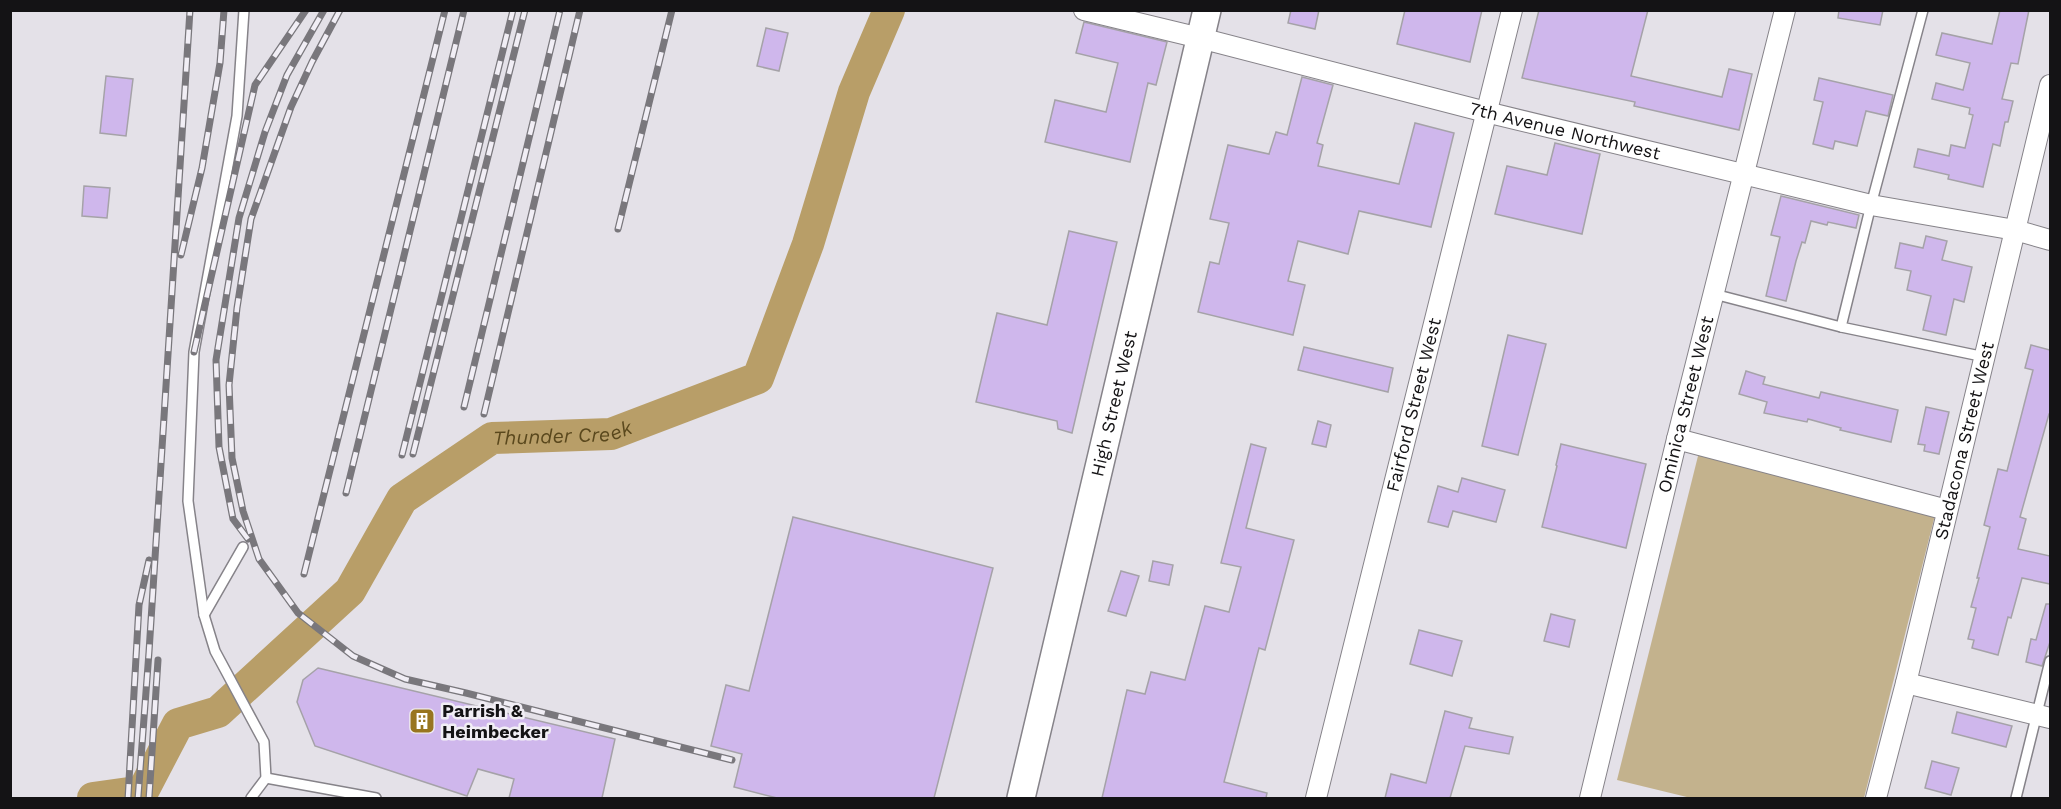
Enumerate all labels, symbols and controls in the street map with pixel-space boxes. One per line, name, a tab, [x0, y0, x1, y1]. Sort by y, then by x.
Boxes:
street label: 7th Avenue Northwest	[1467, 97, 1663, 164]
street label: Ominica Street West	[1653, 313, 1718, 495]
street label: Fairford Street West	[1382, 315, 1445, 494]
street label: High Street West	[1086, 328, 1141, 479]
street label: Stadacona Street West	[1930, 339, 1998, 542]
water label: Thunder Creek	[492, 415, 636, 450]
place label: Parrish & Heimbecker	[442, 700, 549, 742]
building icon: Parrish & Heimbecker	[407, 706, 437, 736]

